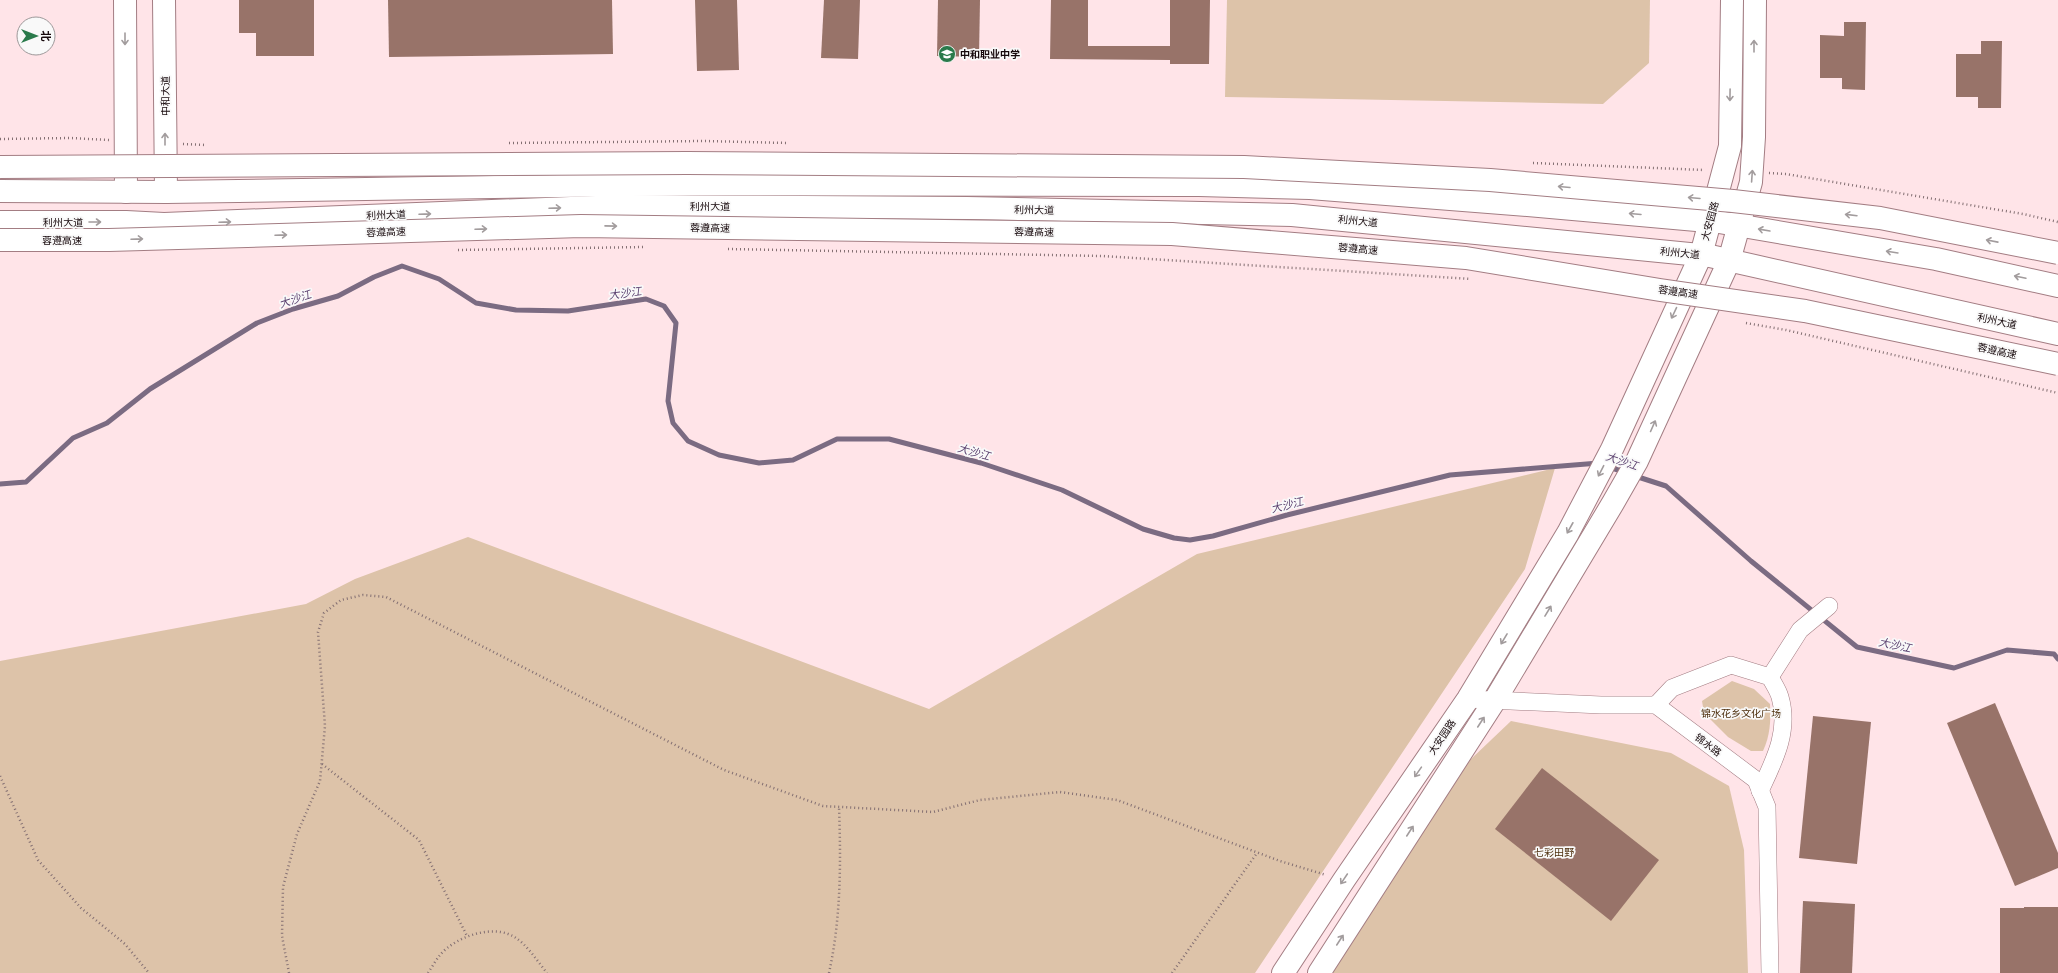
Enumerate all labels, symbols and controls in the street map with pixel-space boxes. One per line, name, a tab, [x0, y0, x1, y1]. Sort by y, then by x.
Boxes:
north arrow	[16, 16, 56, 56]
text: 北	[39, 31, 53, 42]
one-way arrow	[121, 32, 129, 45]
one-way arrow	[1750, 40, 1758, 53]
school or university icon: 中和职业中学	[937, 44, 957, 64]
place label: 中和职业中学	[960, 48, 1020, 61]
street label: 中和大道	[159, 76, 172, 116]
one-way arrow	[1727, 88, 1734, 101]
one-way arrow	[161, 133, 169, 146]
one-way arrow	[1748, 170, 1755, 183]
one-way arrow	[1558, 183, 1571, 190]
one-way arrow	[1688, 194, 1701, 202]
street label: 利州大道	[690, 200, 730, 213]
street label: 大安园路	[1699, 200, 1721, 242]
street label: 利州大道	[1014, 203, 1054, 217]
one-way arrow	[548, 205, 561, 212]
street label: 利州大道	[366, 208, 406, 222]
one-way arrow	[418, 210, 431, 217]
one-way arrow	[1629, 211, 1642, 218]
one-way arrow	[1845, 211, 1858, 219]
street label: 利州大道	[1337, 212, 1379, 230]
street label: 利州大道	[43, 216, 83, 229]
one-way arrow	[88, 218, 101, 226]
one-way arrow	[218, 218, 231, 226]
street label: 蓉遵高速	[690, 221, 730, 235]
one-way arrow	[604, 222, 617, 230]
street label: 蓉遵高速	[366, 225, 406, 239]
one-way arrow	[474, 225, 487, 233]
street label: 蓉遵高速	[1014, 225, 1054, 239]
one-way arrow	[1758, 226, 1771, 234]
one-way arrow	[274, 231, 287, 239]
street label: 蓉遵高速	[42, 234, 82, 247]
one-way arrow	[130, 235, 143, 243]
one-way arrow	[1986, 236, 1999, 244]
street label: 蓉遵高速	[1338, 241, 1378, 257]
street label: 利州大道	[1659, 244, 1701, 262]
one-way arrow	[1886, 248, 1899, 256]
one-way arrow	[2014, 273, 2027, 281]
street label: 蓉遵高速	[1657, 283, 1699, 301]
water label: 大沙江	[608, 284, 643, 302]
water label: 大沙江	[277, 287, 314, 311]
one-way arrow	[1670, 307, 1677, 319]
street label: 利州大道	[1976, 310, 2018, 332]
street label: 蓉遵高速	[1976, 340, 2018, 362]
one-way arrow	[1650, 420, 1657, 432]
water label: 大沙江	[956, 441, 993, 464]
water label: 大沙江	[1604, 449, 1641, 473]
one-way arrow	[1596, 465, 1604, 477]
water label: 大沙江	[1269, 494, 1306, 516]
one-way arrow	[1566, 522, 1574, 534]
one-way arrow	[1545, 605, 1553, 617]
one-way arrow	[1499, 633, 1507, 645]
water label: 大沙江	[1877, 635, 1914, 655]
park label: 锦水花乡文化广场	[1701, 707, 1781, 720]
street label: 大安园路	[1425, 717, 1459, 757]
one-way arrow	[1477, 717, 1485, 728]
street label: 锦水路	[1692, 731, 1724, 759]
one-way arrow	[1414, 766, 1422, 777]
one-way arrow	[1406, 826, 1414, 837]
park label: 七彩田野	[1534, 846, 1574, 859]
one-way arrow	[1340, 873, 1348, 884]
one-way arrow	[1336, 935, 1344, 946]

